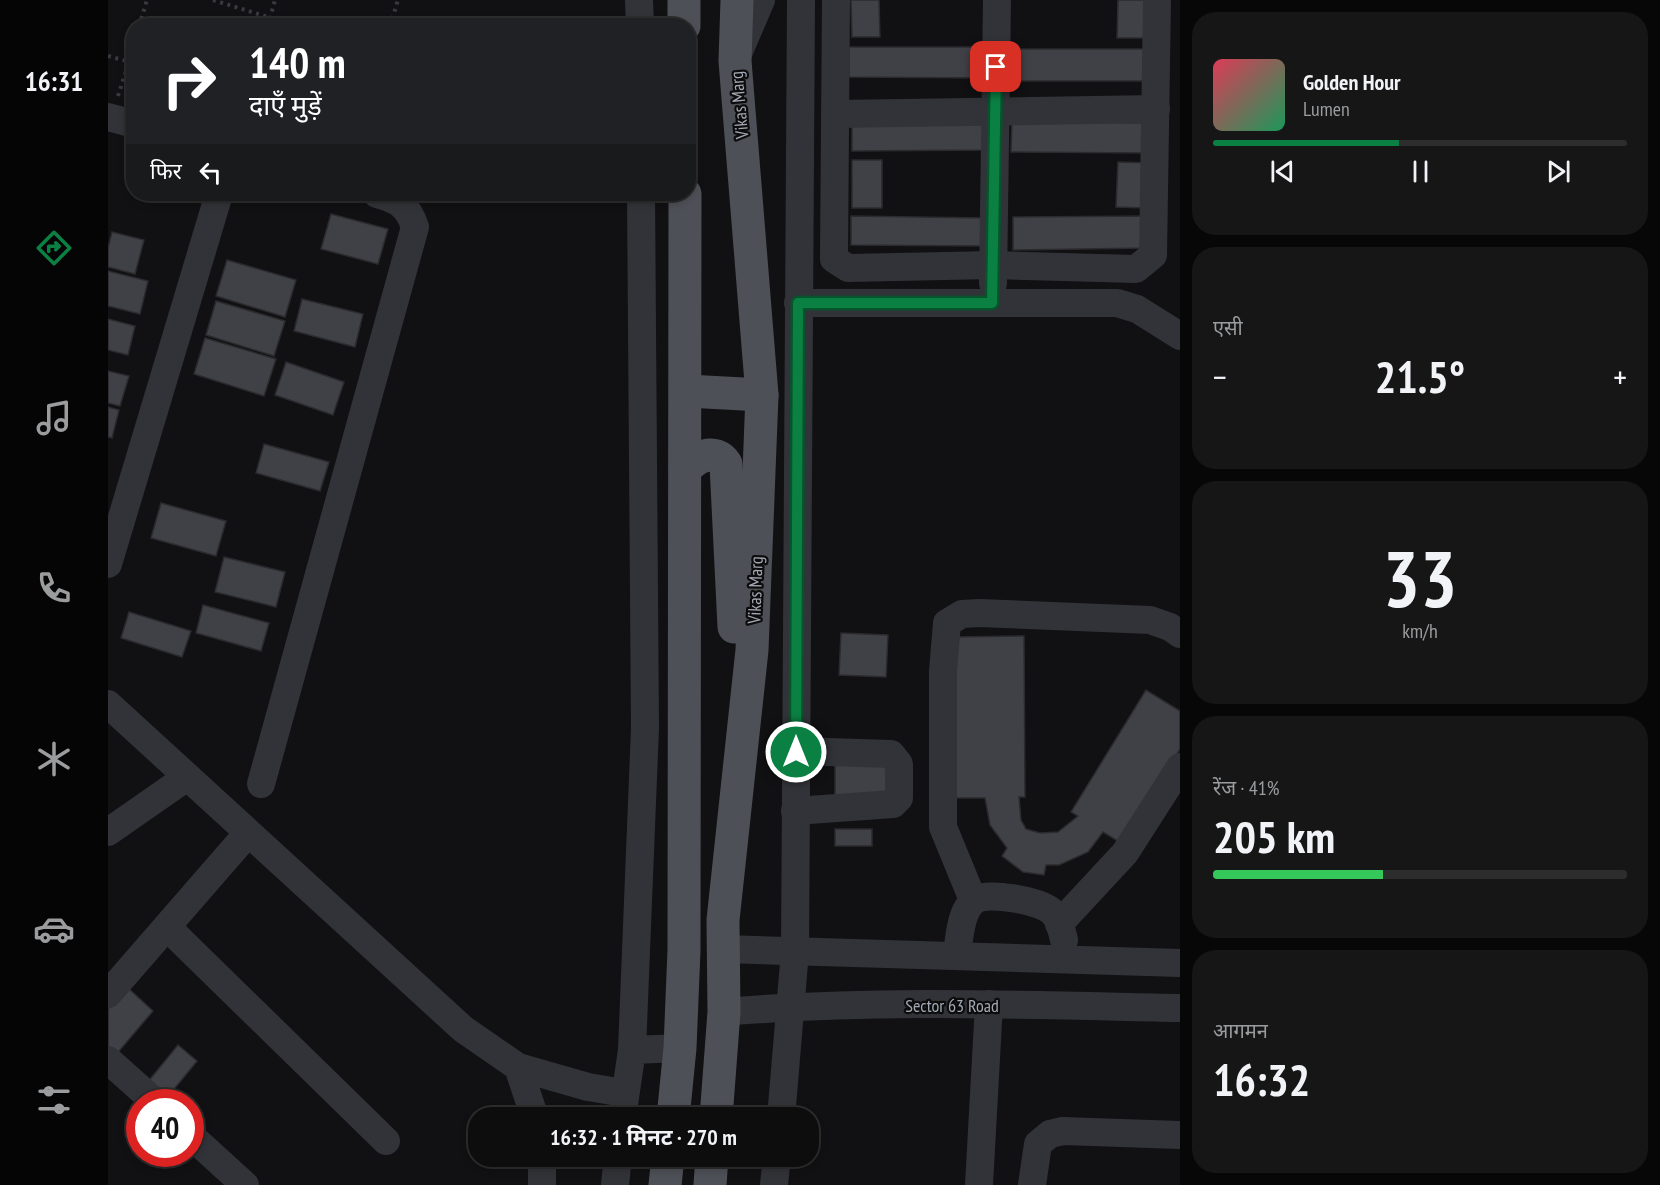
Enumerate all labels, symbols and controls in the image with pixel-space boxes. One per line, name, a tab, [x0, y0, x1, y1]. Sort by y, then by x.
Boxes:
text: 140 m	[249, 35, 346, 90]
pin	[970, 41, 1021, 92]
icon: right	[150, 42, 228, 120]
icon: arrive	[979, 50, 1012, 83]
text: 16:31	[25, 64, 83, 98]
text: Golden Hour	[1303, 68, 1401, 96]
street label: Vikas Marg	[725, 70, 753, 141]
text: दाएँ मुड़ें	[249, 88, 322, 122]
text: Lumen	[1303, 96, 1350, 122]
icon: previous	[1266, 155, 1299, 188]
icon: pause	[1404, 155, 1437, 188]
icon: next	[1542, 155, 1575, 188]
icon: left	[194, 156, 227, 189]
text: फिर	[150, 157, 182, 185]
icon: directions	[33, 227, 75, 269]
text: एसी	[1213, 315, 1243, 341]
text: 21.5°	[1375, 347, 1465, 405]
text: −	[1213, 355, 1227, 398]
text: +	[1613, 355, 1627, 398]
icon: music	[33, 397, 75, 439]
text: 33	[1383, 528, 1457, 629]
street label: Vikas Marg	[742, 556, 768, 625]
icon: phone	[33, 567, 75, 609]
text: km/h	[1402, 618, 1438, 644]
position arrow	[764, 720, 828, 784]
icon: climate	[33, 738, 75, 780]
text: रेंज · 41%	[1213, 775, 1280, 801]
text: 205 km	[1213, 807, 1335, 865]
icon: car	[33, 908, 75, 950]
street label: Sector 63 Road	[905, 994, 999, 1017]
text: आगमन	[1213, 1018, 1268, 1044]
text: 16:32	[1213, 1050, 1310, 1108]
icon: filters	[33, 1079, 75, 1121]
speed limit sign: 40	[126, 1089, 204, 1167]
text: 16:32 · 1 मिनट · 270 m	[550, 1123, 737, 1151]

